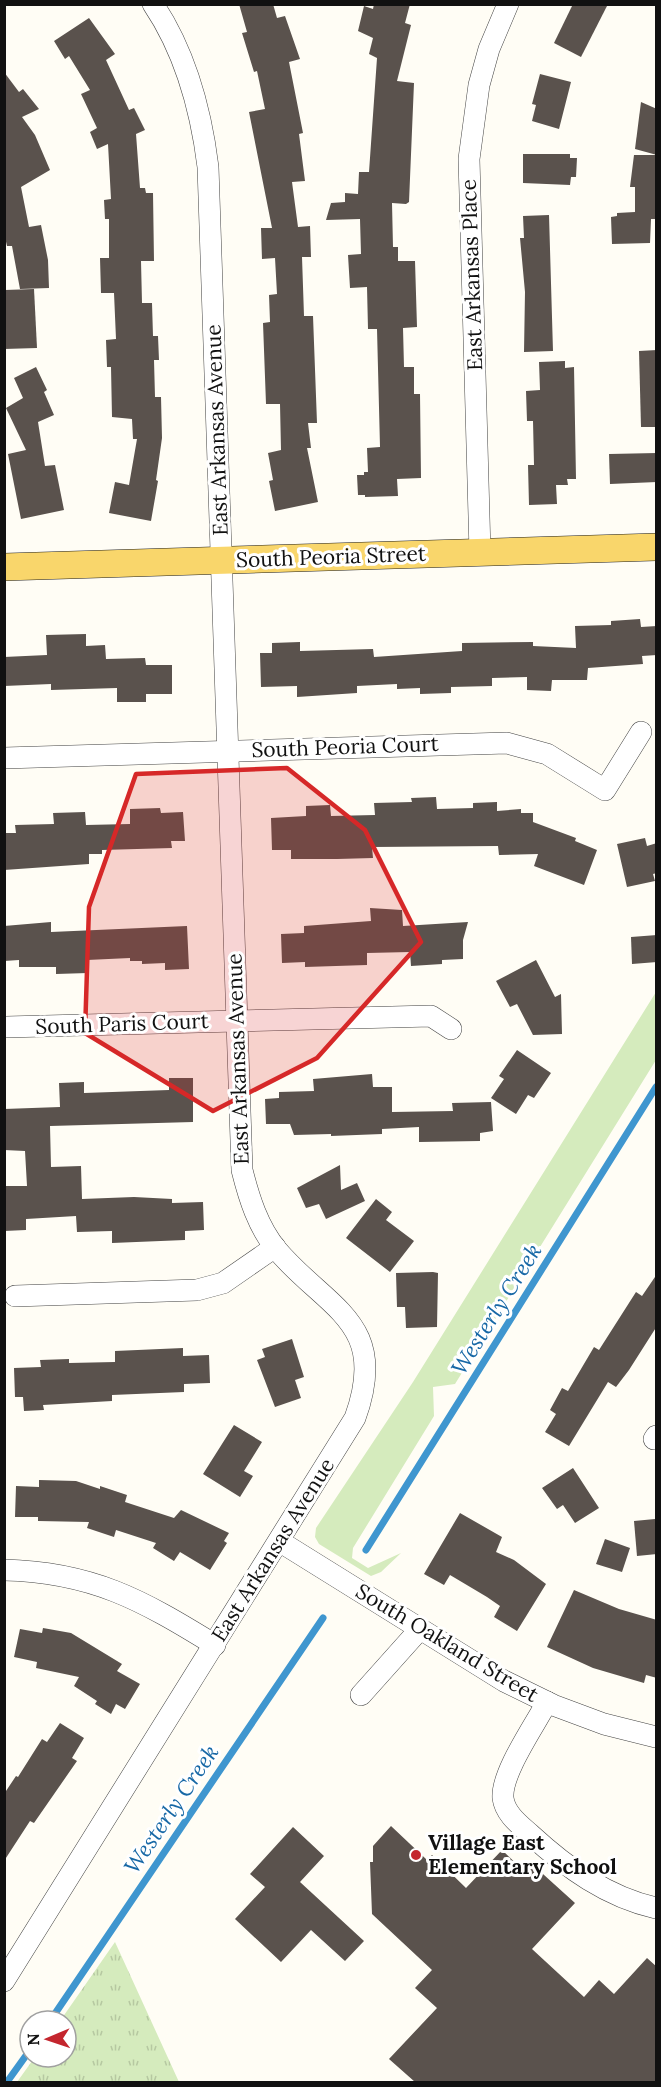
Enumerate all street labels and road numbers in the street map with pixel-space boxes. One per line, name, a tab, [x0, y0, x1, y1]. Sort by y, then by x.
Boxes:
street label: East Arkansas Place	[455, 179, 488, 371]
street label: East Arkansas Avenue	[199, 324, 234, 536]
street label: South Peoria Street	[236, 540, 427, 573]
street label: South Peoria Court	[251, 730, 440, 763]
street label: East Arkansas Avenue	[220, 953, 255, 1165]
street label: South Paris Court	[35, 1007, 210, 1040]
street label: East Arkansas Avenue	[205, 1453, 340, 1647]
street label: South Oakland Street	[351, 1577, 544, 1708]

